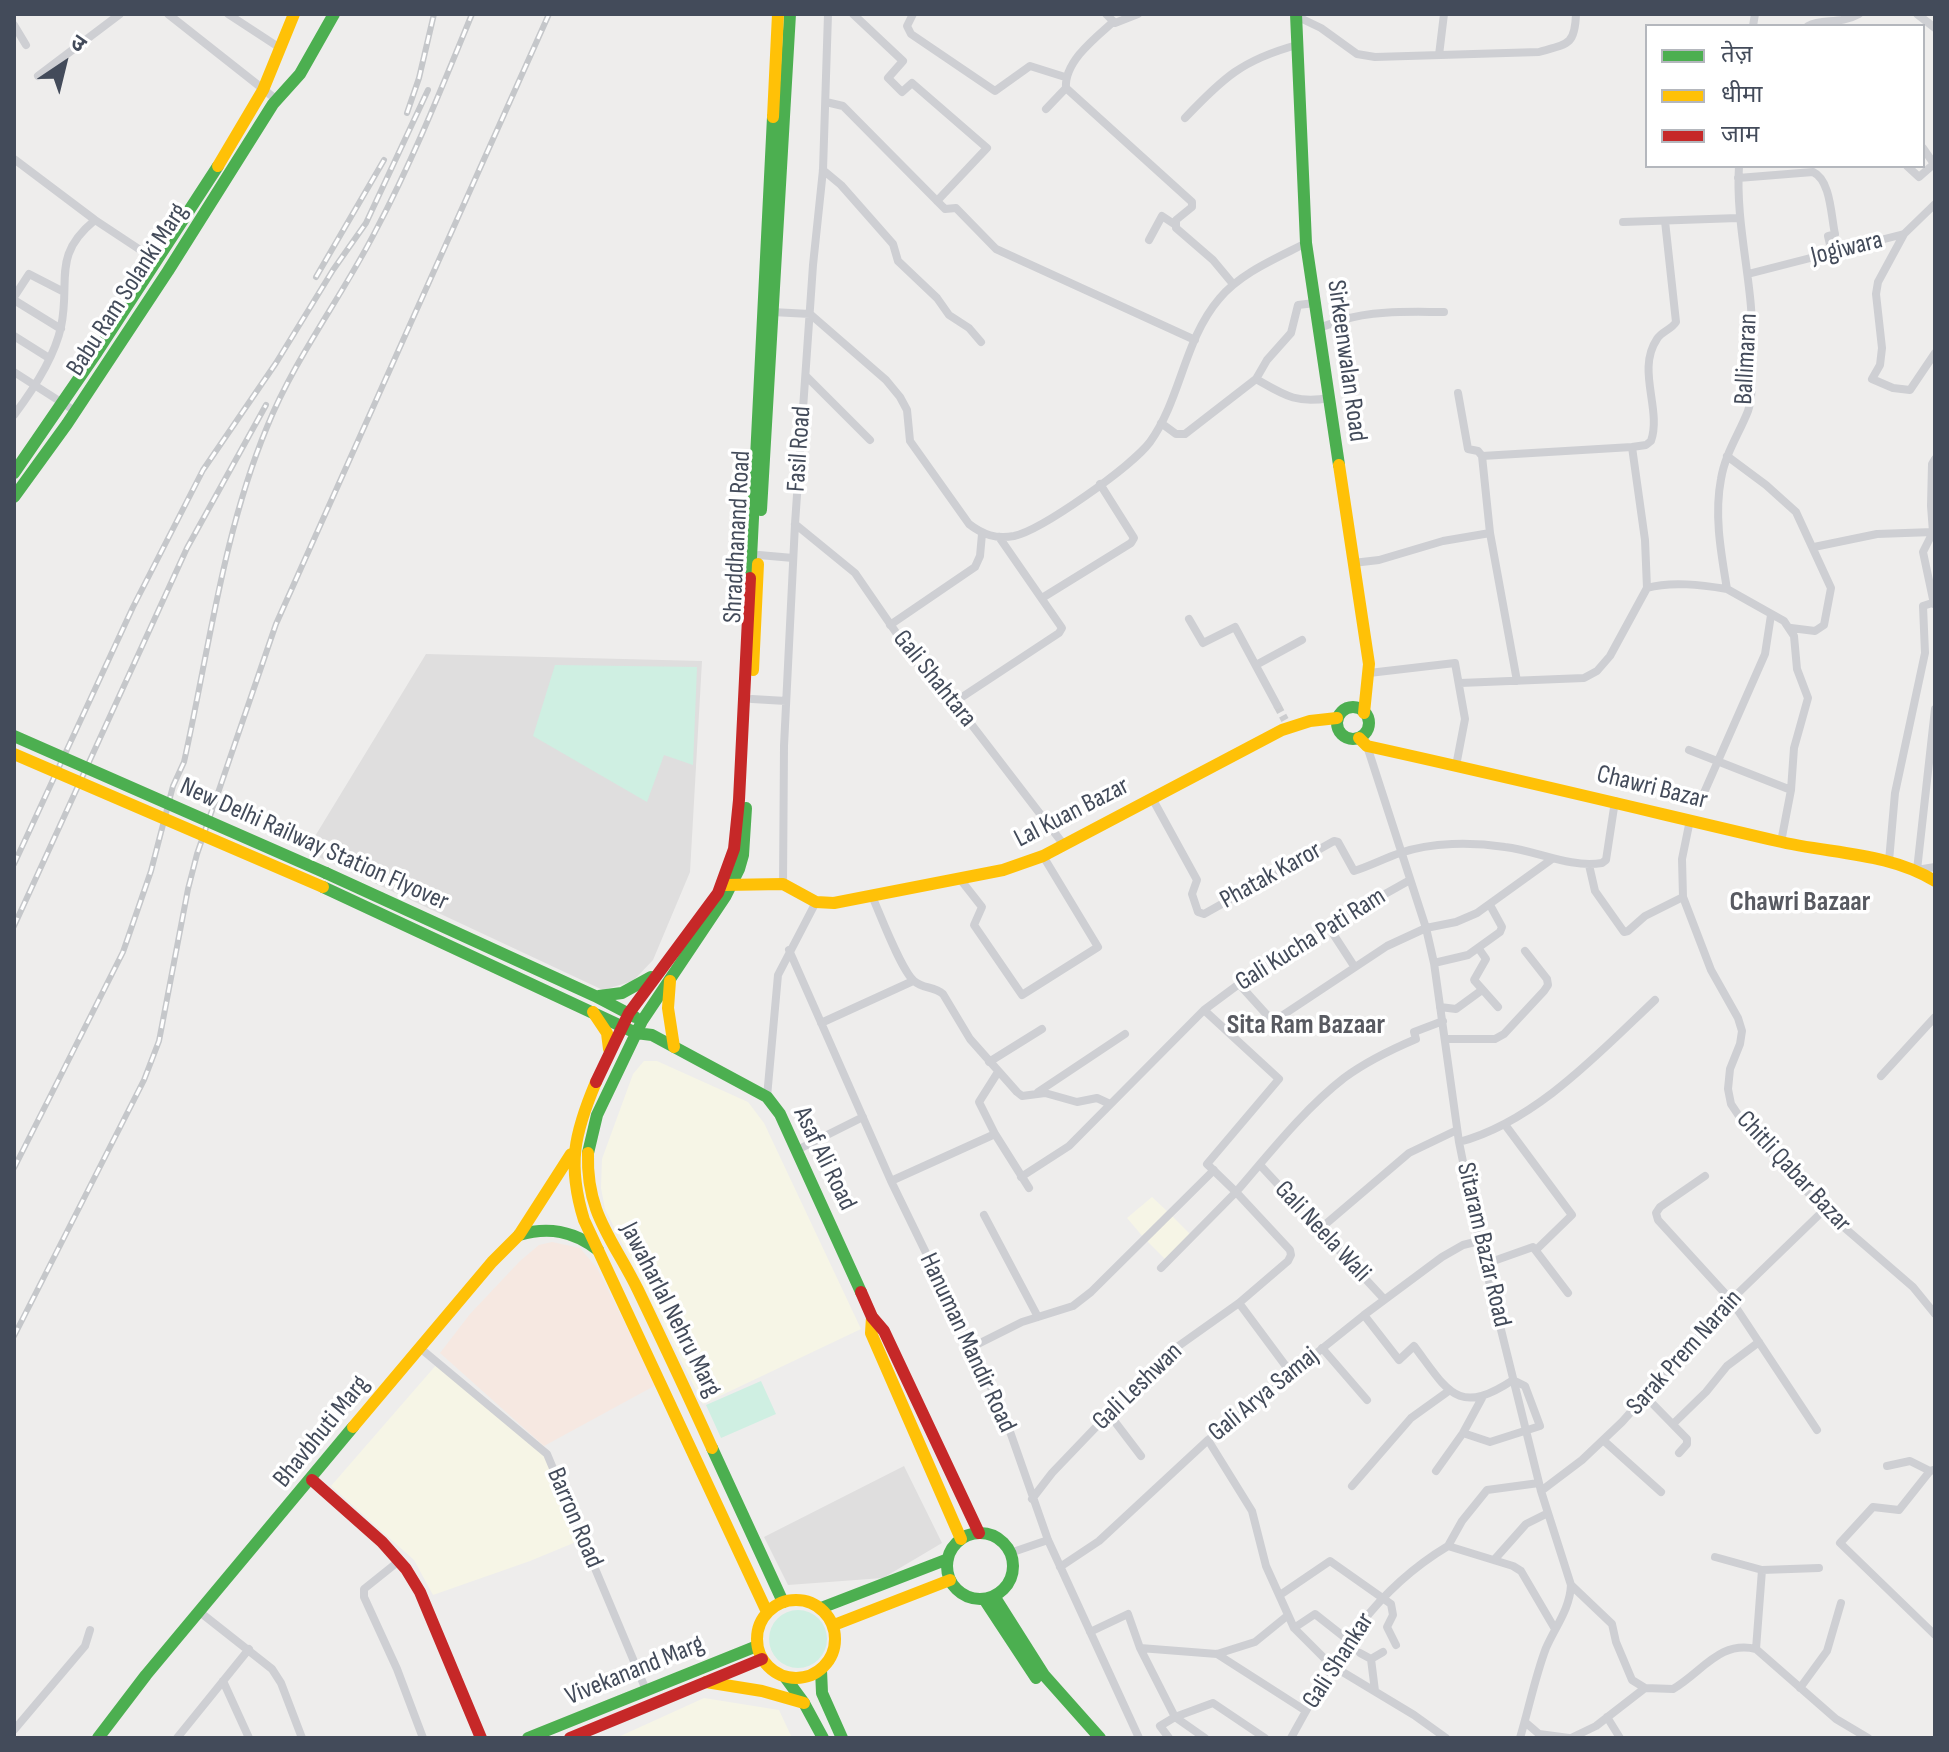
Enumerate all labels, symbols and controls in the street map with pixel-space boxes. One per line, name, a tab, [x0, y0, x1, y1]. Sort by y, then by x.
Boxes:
north arrow	[24, 24, 104, 104]
legend	[1645, 24, 1925, 168]
text: उ	[65, 29, 91, 59]
text: तेज़	[1721, 40, 1753, 69]
text: धीमा	[1721, 80, 1763, 109]
text: जाम	[1721, 120, 1759, 149]
street label: Babu Ram Solanki Marg	[61, 198, 195, 382]
street label: Jogiwara	[1808, 225, 1886, 273]
street label: Sirkeenwalan Road	[1319, 278, 1373, 444]
street label: Ballimaran	[1729, 312, 1765, 406]
street label: Fasil Road	[781, 405, 819, 493]
street label: Shraddhanand Road	[718, 450, 758, 624]
street label: Gali Shahtara	[885, 624, 983, 734]
street label: Chawri Bazar	[1593, 759, 1711, 817]
street label: Lal Kuan Bazar	[1009, 771, 1135, 855]
street label: New Delhi Railway Station Flyover	[175, 772, 453, 918]
street label: Phatak Karor	[1215, 835, 1327, 917]
street label: Gali Kucha Pati Ram	[1230, 881, 1392, 999]
district label: Chawri Bazaar	[1730, 886, 1870, 920]
district label: Sita Ram Bazaar	[1227, 1009, 1385, 1043]
street label: Asaf Ali Road	[786, 1102, 862, 1216]
street label: Chitli Qabar Bazar	[1729, 1105, 1857, 1239]
street label: Sitaram Bazar Road	[1449, 1160, 1517, 1330]
street label: Gali Neela Wali	[1267, 1175, 1377, 1289]
street label: Jawaharlal Nehru Marg	[613, 1217, 727, 1403]
street label: Hanuman Mandir Road	[912, 1248, 1022, 1438]
street label: Sarak Prem Narain	[1621, 1284, 1749, 1422]
street label: Gali Leshwan	[1087, 1337, 1189, 1437]
street label: Gali Arya Samaj	[1203, 1341, 1325, 1449]
street label: Bhavbhuti Marg	[267, 1370, 377, 1494]
street label: Barron Road	[539, 1463, 609, 1573]
street label: Gali Shankar	[1297, 1607, 1381, 1715]
street label: Vivekanand Marg	[561, 1629, 709, 1713]

